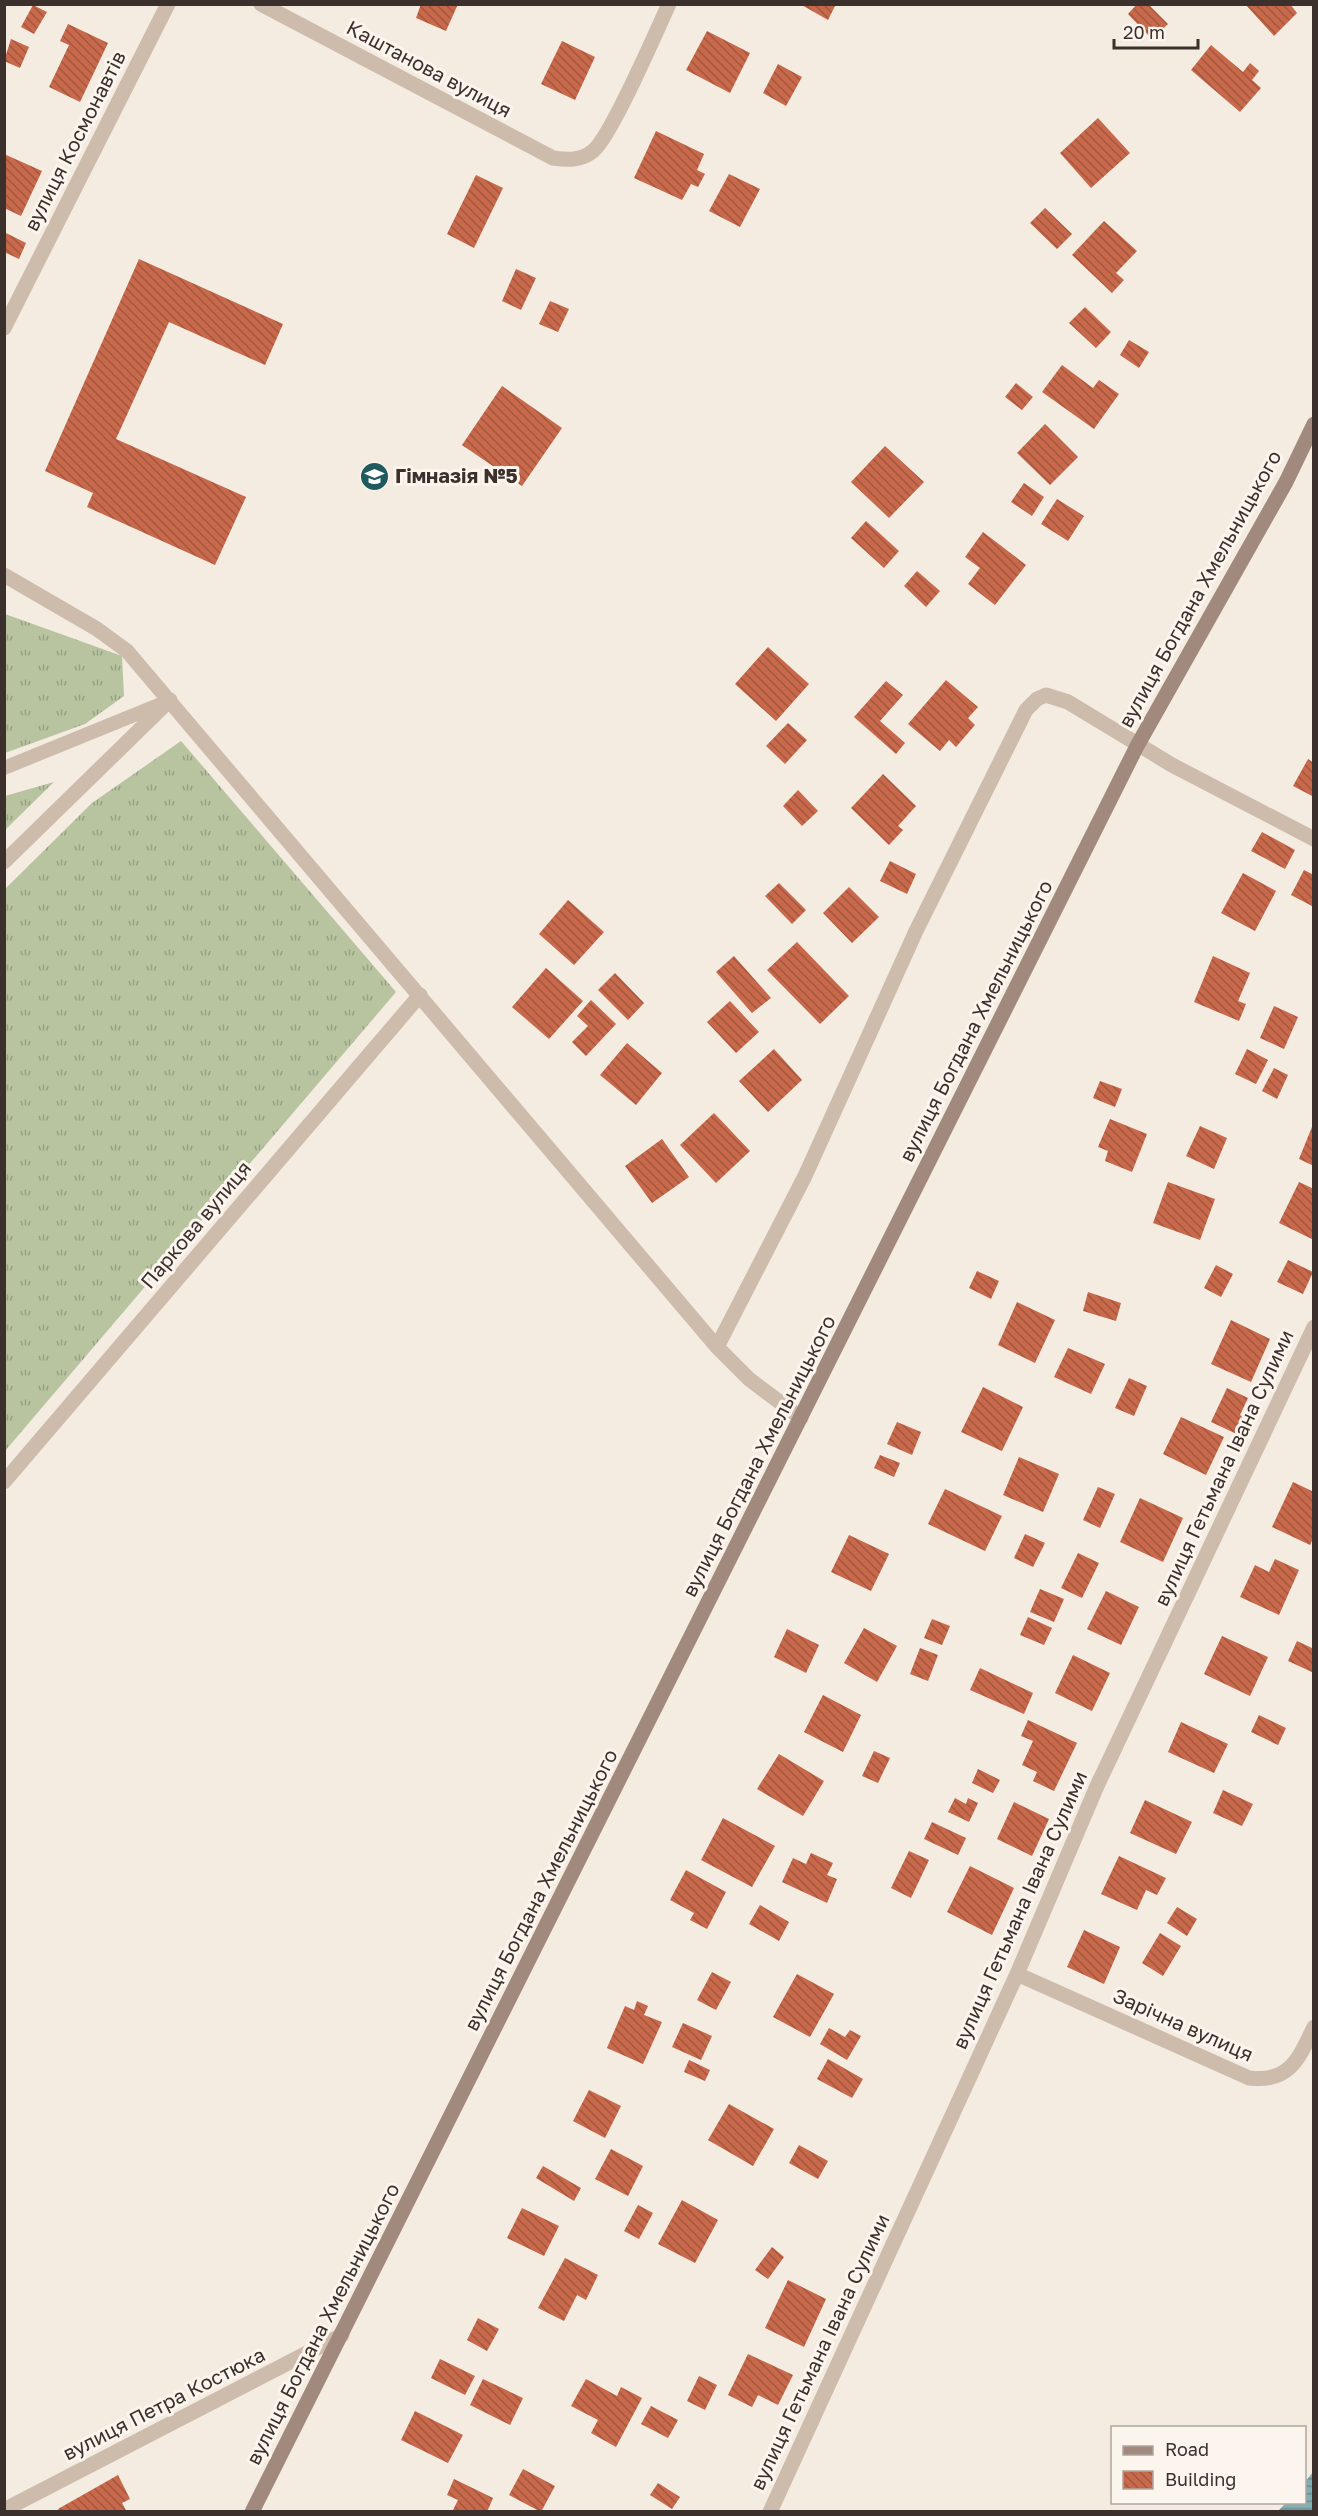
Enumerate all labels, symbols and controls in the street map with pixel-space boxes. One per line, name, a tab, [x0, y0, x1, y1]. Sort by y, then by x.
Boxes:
scale bar	[1114, 12, 1198, 50]
street label: Каштанова вулиця	[343, 14, 516, 122]
text: 20 m	[1123, 21, 1165, 43]
street label: вулиця Космонавтів	[18, 47, 130, 234]
street label: вулиця Богдана Хмельницького	[1113, 446, 1285, 731]
school or university icon: Гімназія №5	[358, 460, 390, 492]
place label: Гімназія №5	[395, 463, 518, 487]
street label: вулиця Богдана Хмельницького	[893, 876, 1057, 1165]
street label: Паркова вулиця	[135, 1156, 255, 1293]
street label: вулиця Богдана Хмельницького	[676, 1311, 840, 1600]
street label: вулиця Гетьмана Івана Сулими	[1148, 1326, 1298, 1609]
street label: вулиця Богдана Хмельницького	[458, 1745, 622, 2034]
street label: вулиця Гетьмана Івана Сулими	[947, 1767, 1091, 2052]
street label: Зарічна вулиця	[1110, 1982, 1257, 2066]
street label: вулиця Богдана Хмельницького	[240, 2179, 404, 2468]
street label: вулиця Гетьмана Івана Сулими	[744, 2210, 894, 2493]
street label: вулиця Петра Костюка	[58, 2342, 269, 2465]
legend	[1111, 2426, 1306, 2504]
text: Road	[1165, 2438, 1209, 2460]
text: Building	[1165, 2468, 1236, 2490]

